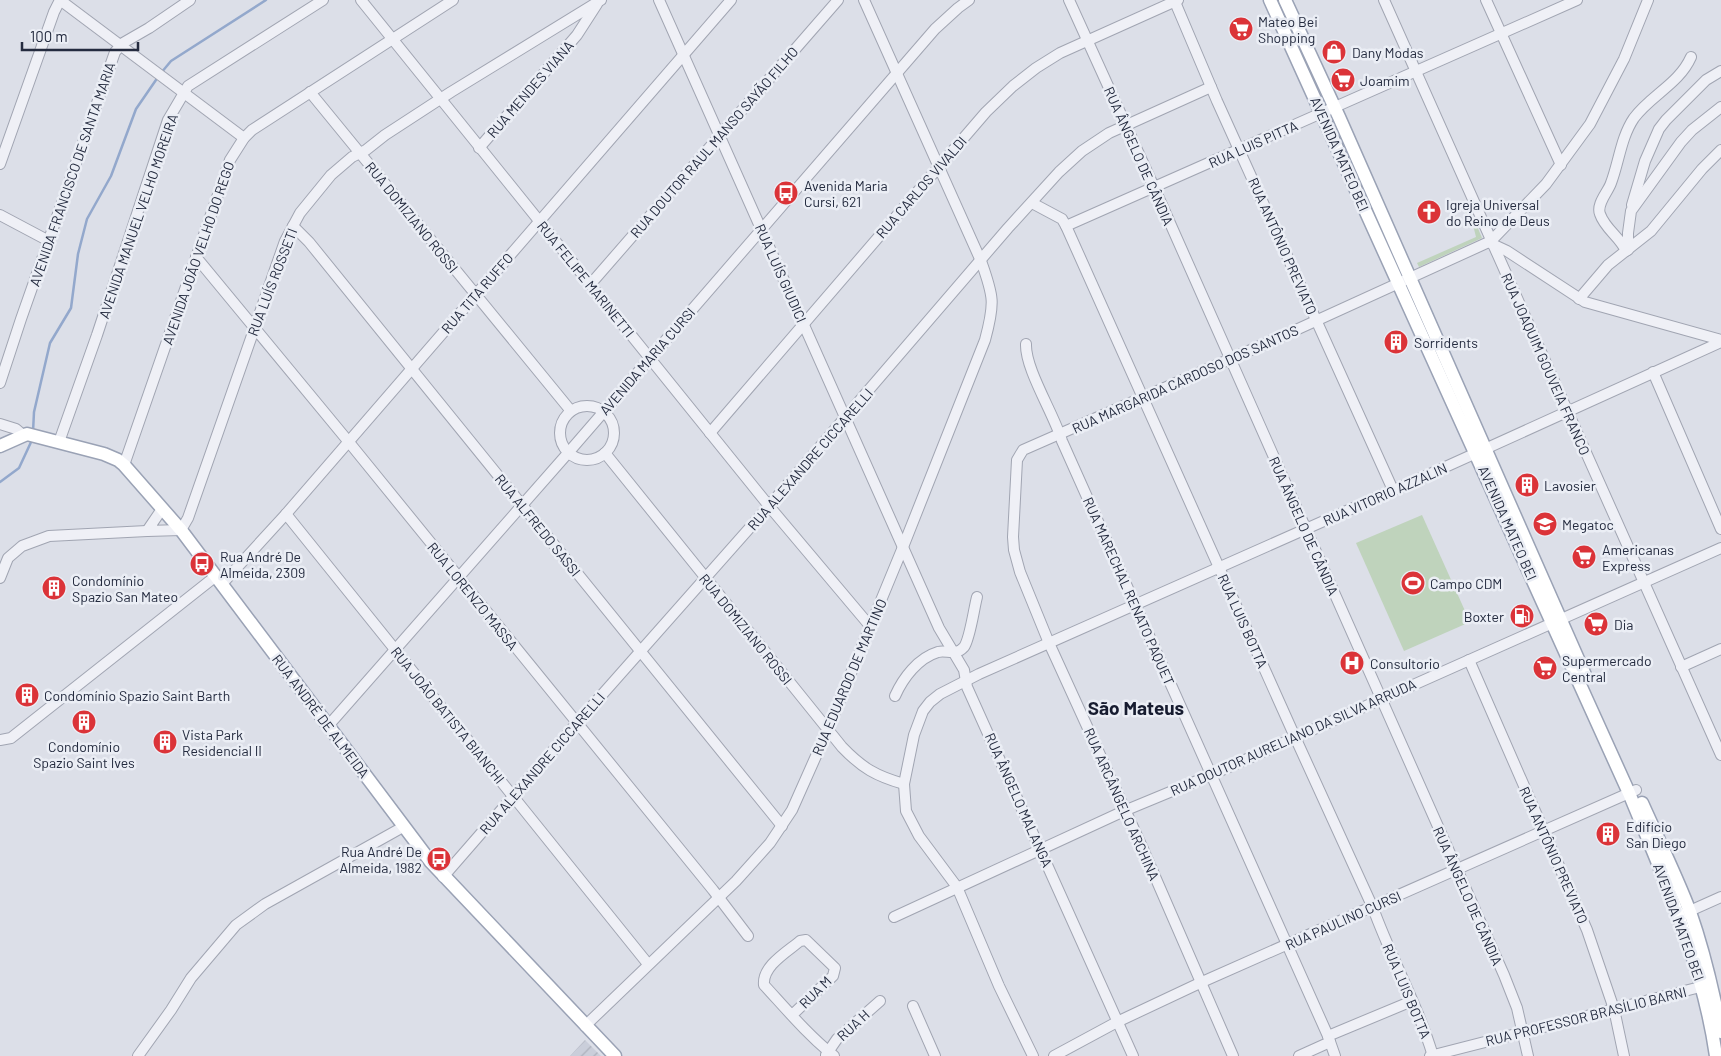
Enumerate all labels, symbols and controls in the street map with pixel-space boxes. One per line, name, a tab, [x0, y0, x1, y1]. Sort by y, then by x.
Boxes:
place label: Mateo Bei Shopping	[1258, 13, 1318, 46]
supermarket icon: Mateo Bei Shopping	[1228, 16, 1254, 42]
scale bar	[22, 20, 139, 52]
text: 100 m	[30, 27, 68, 45]
street label: RUA MENDES VIANA	[483, 37, 577, 141]
shop icon: Dany Modas	[1321, 39, 1347, 65]
street label: RUA DOUTOR RAUL MANSO SAYÃO FILHO	[626, 43, 802, 241]
place label: Dany Modas	[1352, 44, 1424, 61]
street label: AVENIDA FRANCISCO DE SANTA MARIA	[26, 59, 119, 288]
supermarket icon: Joamim	[1330, 67, 1356, 93]
place label: Joamim	[1360, 72, 1410, 89]
street label: RUA ÂNGELO DE CÂNDIA	[1101, 84, 1178, 229]
street label: AVENIDA MATEO BEI	[1307, 94, 1373, 214]
street label: AVENIDA MANUEL VELHO MOREIRA	[95, 111, 181, 321]
street label: RUA LUIS PITTA	[1206, 117, 1301, 171]
street label: RUA CARLOS VIVALDI	[872, 133, 970, 241]
street label: RUA DOMIZIANO ROSSI	[362, 158, 462, 276]
street label: AVENIDA JOÃO VELHO DO REGO	[159, 159, 237, 347]
street label: RUA ANTÔNIO PREVIATO	[1245, 175, 1321, 317]
place label: Avenida Maria Cursi, 621	[804, 177, 888, 210]
bus stop icon: Avenida Maria Cursi, 621	[773, 180, 799, 206]
place label: Igreja Universal do Reino de Deus	[1446, 196, 1550, 229]
church icon: Igreja Universal do Reino de Deus	[1416, 199, 1442, 225]
street label: RUA FELIPE MARINETTI	[534, 218, 638, 340]
street label: RUA LUÍS GIUDICI	[752, 221, 810, 325]
street label: RUA LUÍS ROSSETI	[244, 226, 300, 338]
street label: RUA TITA RUFFO	[437, 249, 517, 337]
street label: RUA JOAQUIM GOUVEIA FRANCO	[1498, 270, 1594, 458]
street label: AVENIDA MARIA CURSI	[596, 304, 698, 418]
street label: RUA MARGARIDA CARDOSO DOS SANTOS	[1069, 321, 1301, 437]
building icon: Sorridents	[1383, 329, 1409, 355]
place label: Sorridents	[1414, 334, 1478, 351]
street label: RUA ALEXANDRE CICCARELLI	[744, 385, 876, 533]
street label: RUA ÂNGELO DE CÂNDIA	[1266, 454, 1343, 599]
street label: RUA VITORIO AZZALIN	[1320, 459, 1450, 529]
street label: AVENIDA MATEO BEI	[1475, 463, 1541, 583]
street label: RUA ALFREDO SASSI	[492, 470, 584, 580]
building icon: Lavosier	[1514, 472, 1540, 498]
place label: Lavosier	[1544, 477, 1596, 494]
street label: RUA MARECHAL RENATO PAQUET	[1080, 494, 1178, 688]
school or university icon: Megatoc	[1532, 511, 1558, 537]
place label: Megatoc	[1562, 516, 1614, 533]
street label: RUA LORENZO MASSA	[424, 539, 522, 654]
place label: Americanas Express	[1602, 541, 1674, 574]
supermarket icon: Americanas Express	[1571, 544, 1597, 570]
place label: Rua André De Almeida, 2309	[220, 548, 305, 581]
bus stop icon: Rua André De Almeida, 2309	[189, 551, 215, 577]
street label: RUA DOMIZIANO ROSSI	[696, 570, 796, 688]
sports icon: Campo CDM	[1400, 570, 1426, 596]
street label: RUA LUIS BOTTA	[1215, 571, 1272, 671]
place label: Condomínio Spazio San Mateo	[72, 572, 178, 605]
building icon: Condomínio Spazio San Mateo	[41, 575, 67, 601]
place label: Campo CDM	[1430, 575, 1502, 592]
street label: RUA EDUARDO DE MARTINO	[808, 596, 890, 758]
fuel station icon: Boxter	[1509, 603, 1535, 629]
place label: Boxter	[1464, 608, 1504, 625]
supermarket icon: Dia	[1583, 611, 1609, 637]
place label: Dia	[1614, 616, 1633, 633]
street label: RUA JOÃO BATISTA BIANCHI	[388, 643, 508, 787]
hospital icon: Consultorio	[1339, 650, 1365, 676]
street label: RUA ANDRÉ DE ALMEIDA	[269, 651, 373, 782]
place label: Supermercado Central	[1562, 652, 1652, 685]
place label: Consultorio	[1370, 655, 1440, 672]
supermarket icon: Supermercado Central	[1532, 655, 1558, 681]
street label: RUA DOUTOR AURELIANO DA SILVA ARRUDA	[1168, 675, 1419, 799]
building icon: Condomínio Spazio Saint Barth	[14, 682, 40, 708]
place label: Condomínio Spazio Saint Barth	[44, 687, 230, 704]
street label: RUA ALEXANDRE CICCARELLI	[476, 689, 608, 837]
district label: São Mateus	[1088, 696, 1184, 719]
building icon: Condomínio Spazio Saint Ives	[71, 709, 97, 735]
street label: RUA ARCÂNGELO ARCHINA	[1081, 725, 1164, 883]
place label: Vista Park Residencial II	[182, 726, 262, 759]
building icon: Vista Park Residencial II	[152, 729, 178, 755]
street label: RUA ÂNGELO MALANGA	[982, 730, 1057, 870]
place label: Condomínio Spazio Saint Ives	[33, 738, 135, 771]
street label: RUA ANTÔNIO PREVIATO	[1516, 784, 1592, 926]
place label: Edifício San Diego	[1626, 818, 1686, 851]
building icon: Edifício San Diego	[1595, 821, 1621, 847]
street label: RUA ÂNGELO DE CÂNDIA	[1430, 824, 1507, 969]
place label: Rua André De Almeida, 1982	[339, 843, 422, 876]
bus stop icon: Rua André De Almeida, 1982	[426, 846, 452, 872]
street label: AVENIDA MATEO BEI	[1650, 861, 1708, 983]
street label: RUA PAULINO CURSI	[1283, 887, 1403, 953]
street label: RUA LUIS BOTTA	[1379, 941, 1435, 1041]
street label: RUA M	[795, 972, 835, 1012]
street label: RUA PROFESSOR BRASÍLIO BARNI	[1484, 983, 1688, 1049]
street label: RUA H	[833, 1006, 873, 1044]

